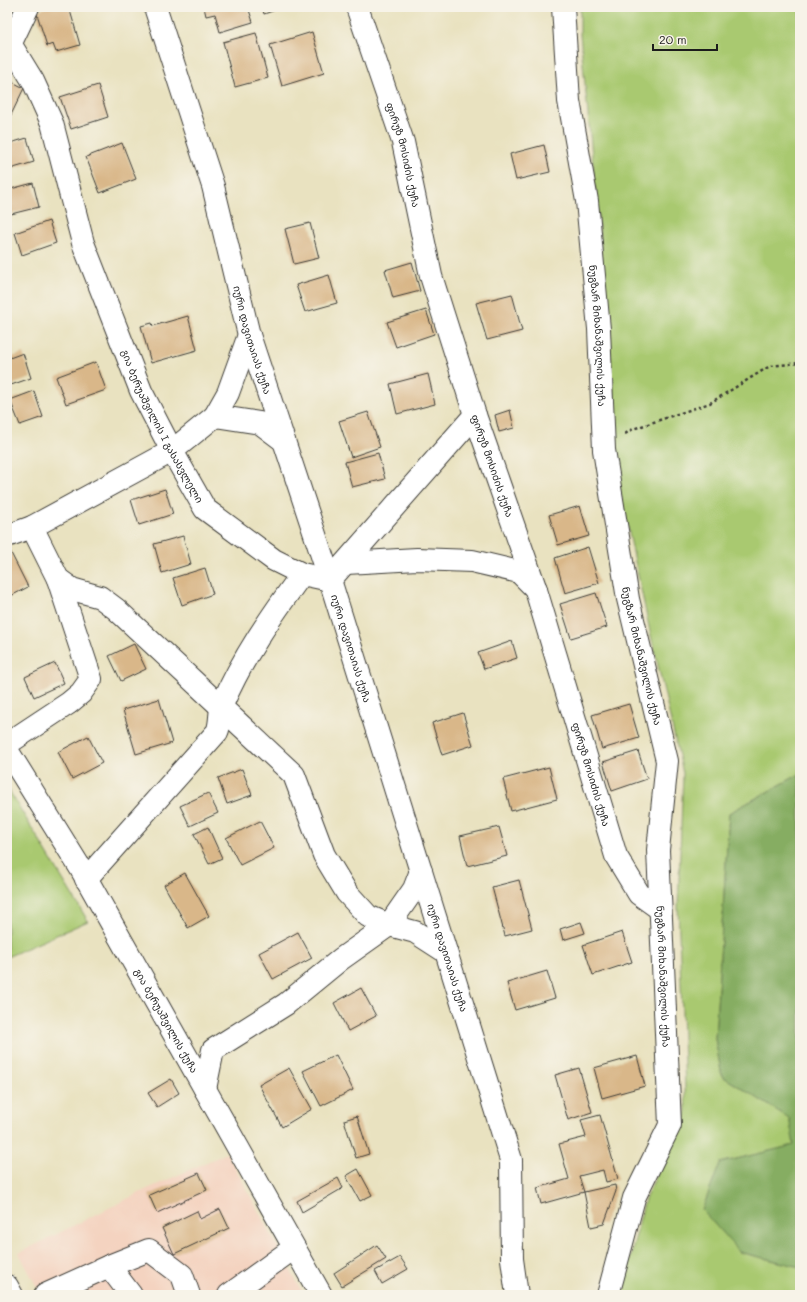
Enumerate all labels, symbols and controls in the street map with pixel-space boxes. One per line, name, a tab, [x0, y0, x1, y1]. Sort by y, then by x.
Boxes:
scale bar	[653, 26, 717, 52]
text: 20 m	[659, 31, 687, 47]
street label: ფირუზ მოსიძის ქუჩა	[383, 100, 423, 208]
street label: ნუგზარ მიხანაშვილის ქუჩა	[586, 264, 609, 407]
street label: იური დავითაიას ქუჩა	[230, 284, 275, 396]
street label: გია ბერუაშვილის I გასასვლელი	[118, 347, 207, 505]
street label: ფირუზ მოსიძის ქუჩა	[468, 412, 517, 519]
street label: ნუგზარ მიხანაშვილის ქუჩა	[619, 586, 665, 727]
street label: იური დავითაიას ქუჩა	[328, 592, 375, 704]
street label: ფირუზ მოსიძის ქუჩა	[569, 720, 614, 828]
street label: იური დავითაიას ქუჩა	[424, 902, 471, 1013]
street label: ნუგზარ მიხანაშვილის ქუჩა	[653, 905, 674, 1048]
street label: გია ბერუაშვილის ქუჩა	[131, 966, 201, 1075]

